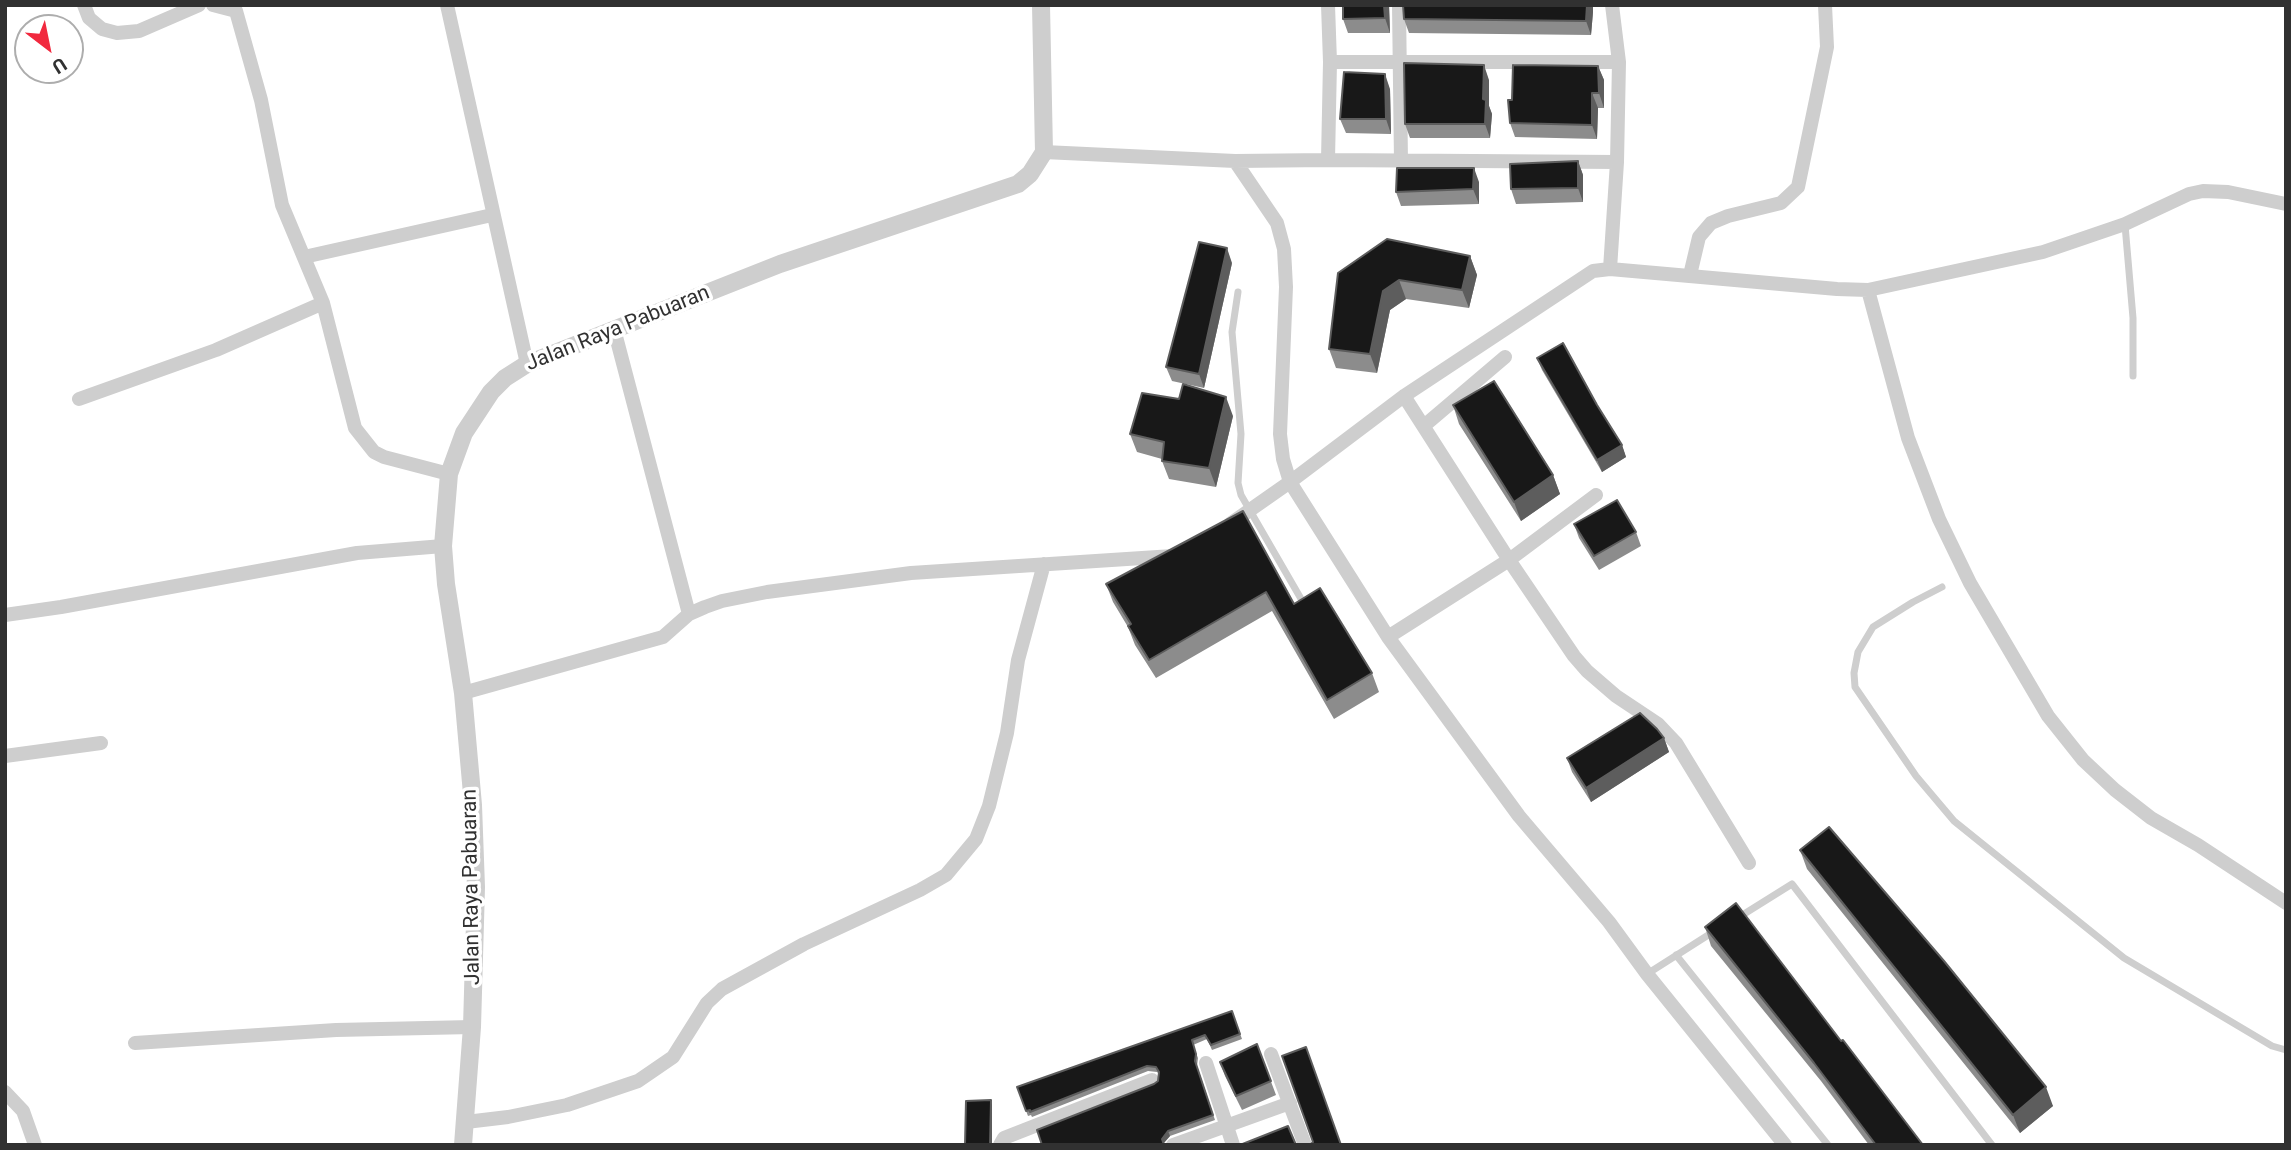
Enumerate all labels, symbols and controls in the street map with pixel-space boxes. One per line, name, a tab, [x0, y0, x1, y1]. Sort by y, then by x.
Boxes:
north arrow	[14, 14, 84, 84]
text: U	[48, 52, 71, 79]
street label: Jalan Raya Pabuaran	[522, 281, 714, 377]
street label: Jalan Raya Pabuaran	[458, 789, 486, 985]

